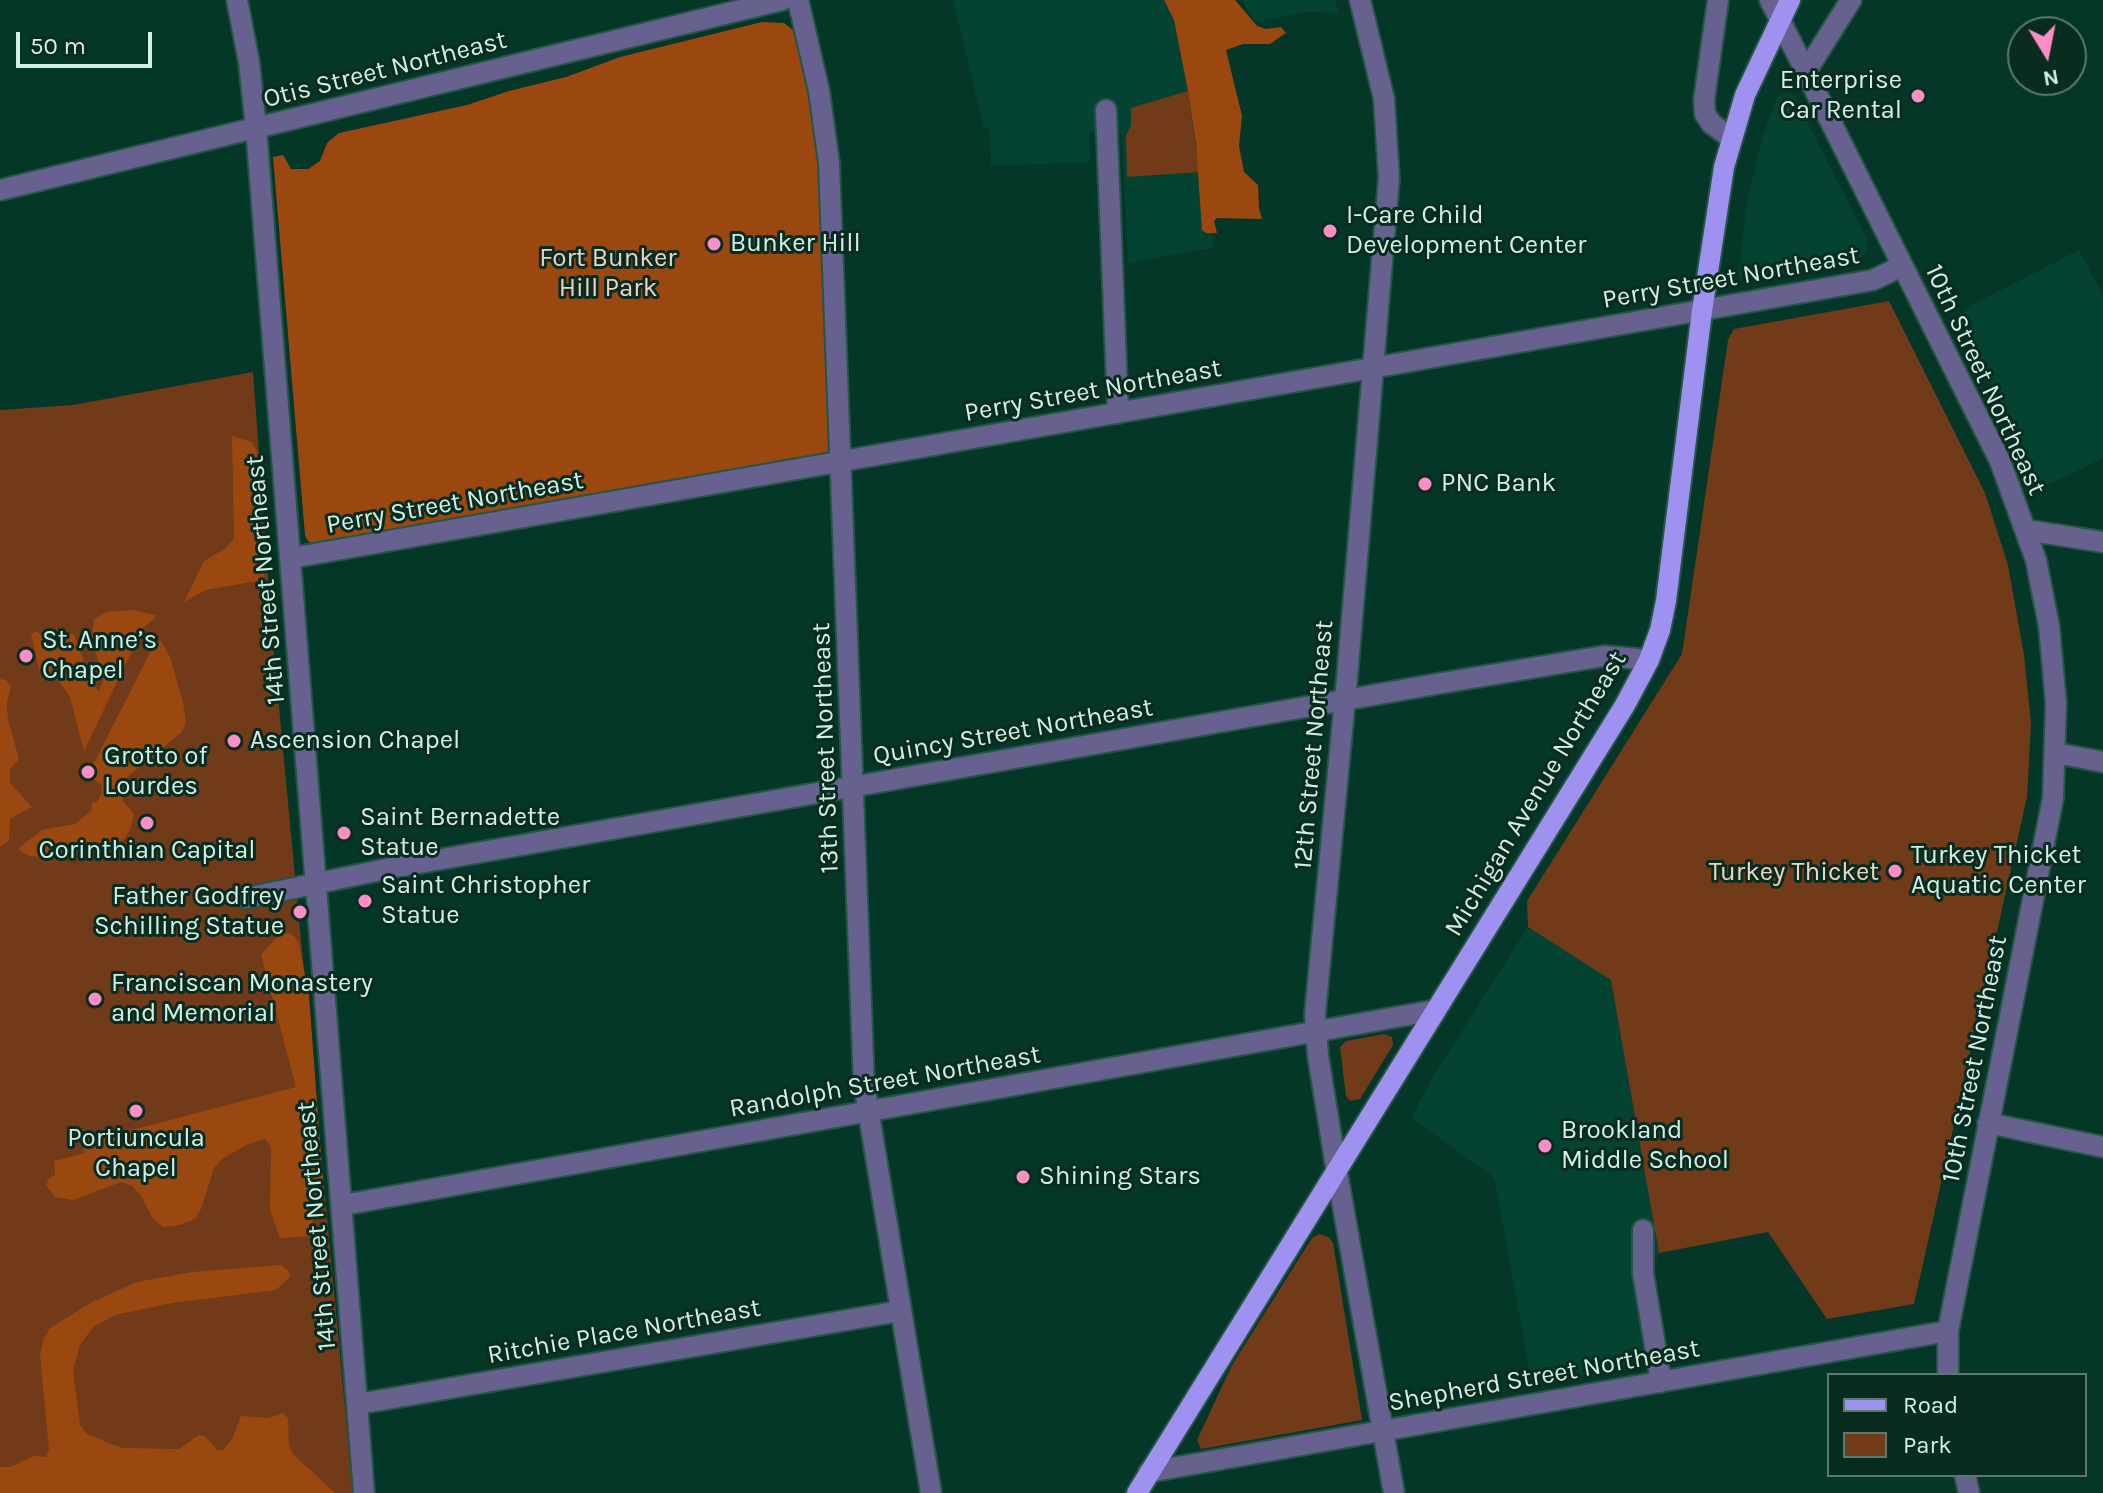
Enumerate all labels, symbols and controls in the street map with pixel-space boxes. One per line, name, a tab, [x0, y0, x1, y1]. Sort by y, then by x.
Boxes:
scale bar	[20, 16, 156, 66]
north arrow	[2007, 16, 2087, 96]
street label: Otis Street Northeast	[260, 25, 510, 115]
text: 50 m	[30, 32, 86, 60]
text: N	[2041, 63, 2061, 92]
place label: Enterprise Car Rental	[1780, 65, 1902, 126]
marker: Enterprise Car Rental	[1909, 87, 1927, 105]
place label: I-Care Child Development Center	[1346, 200, 1586, 262]
marker: I-Care Child Development Center	[1321, 222, 1339, 240]
place label: Bunker Hill	[730, 228, 861, 260]
marker: Bunker Hill	[705, 235, 723, 253]
street label: Perry Street Northeast	[1600, 240, 1862, 316]
park label: Fort Bunker Hill Park	[539, 243, 677, 304]
street label: 10th Street Northeast	[1918, 260, 2052, 500]
street label: Perry Street Northeast	[962, 353, 1224, 429]
street label: 14th Street Northeast	[240, 454, 292, 706]
street label: Perry Street Northeast	[324, 465, 586, 541]
place label: PNC Bank	[1441, 468, 1556, 500]
marker: PNC Bank	[1416, 475, 1434, 493]
street label: 12th Street Northeast	[1288, 619, 1340, 871]
street label: 13th Street Northeast	[806, 622, 846, 874]
place label: St. Anne’s Chapel	[42, 625, 157, 686]
street label: Michigan Avenue Northeast	[1438, 646, 1634, 942]
marker: St. Anne’s Chapel	[17, 647, 35, 665]
street label: Quincy Street Northeast	[871, 692, 1155, 772]
place label: Ascension Chapel	[250, 725, 460, 757]
marker: Ascension Chapel	[225, 732, 243, 750]
place label: Grotto of Lourdes	[104, 741, 207, 802]
marker: Grotto of Lourdes	[79, 763, 97, 781]
place label: Saint Bernadette Statue	[360, 802, 560, 864]
marker: Corinthian Capital	[138, 814, 156, 832]
marker: Saint Bernadette Statue	[335, 824, 353, 842]
place label: Corinthian Capital	[39, 835, 255, 867]
place label: Turkey Thicket Aquatic Center	[1911, 840, 2086, 902]
park label: Turkey Thicket	[1709, 857, 1879, 889]
marker: Turkey Thicket Aquatic Center	[1886, 862, 1904, 880]
place label: Saint Christopher Statue	[381, 870, 590, 932]
place label: Father Godfrey Schilling Statue	[94, 881, 284, 942]
marker: Saint Christopher Statue	[356, 892, 374, 910]
marker: Father Godfrey Schilling Statue	[291, 903, 309, 921]
street label: 10th Street Northeast	[1936, 933, 2014, 1185]
place label: Franciscan Monastery and Memorial	[111, 968, 373, 1030]
marker: Franciscan Monastery and Memorial	[86, 990, 104, 1008]
street label: Randolph Street Northeast	[727, 1039, 1043, 1125]
street label: 14th Street Northeast	[291, 1100, 343, 1352]
marker: Portiuncula Chapel	[127, 1102, 145, 1120]
place label: Brookland Middle School	[1561, 1115, 1729, 1176]
place label: Portiuncula Chapel	[67, 1123, 205, 1184]
marker: Brookland Middle School	[1536, 1137, 1554, 1155]
place label: Shining Stars	[1039, 1161, 1201, 1193]
marker: Shining Stars	[1014, 1168, 1032, 1186]
street label: Ritchie Place Northeast	[485, 1293, 763, 1371]
street label: Shepherd Street Northeast	[1386, 1333, 1702, 1419]
legend	[1827, 1373, 2087, 1477]
text: Road	[1903, 1391, 1958, 1419]
text: Park	[1903, 1431, 1952, 1459]

